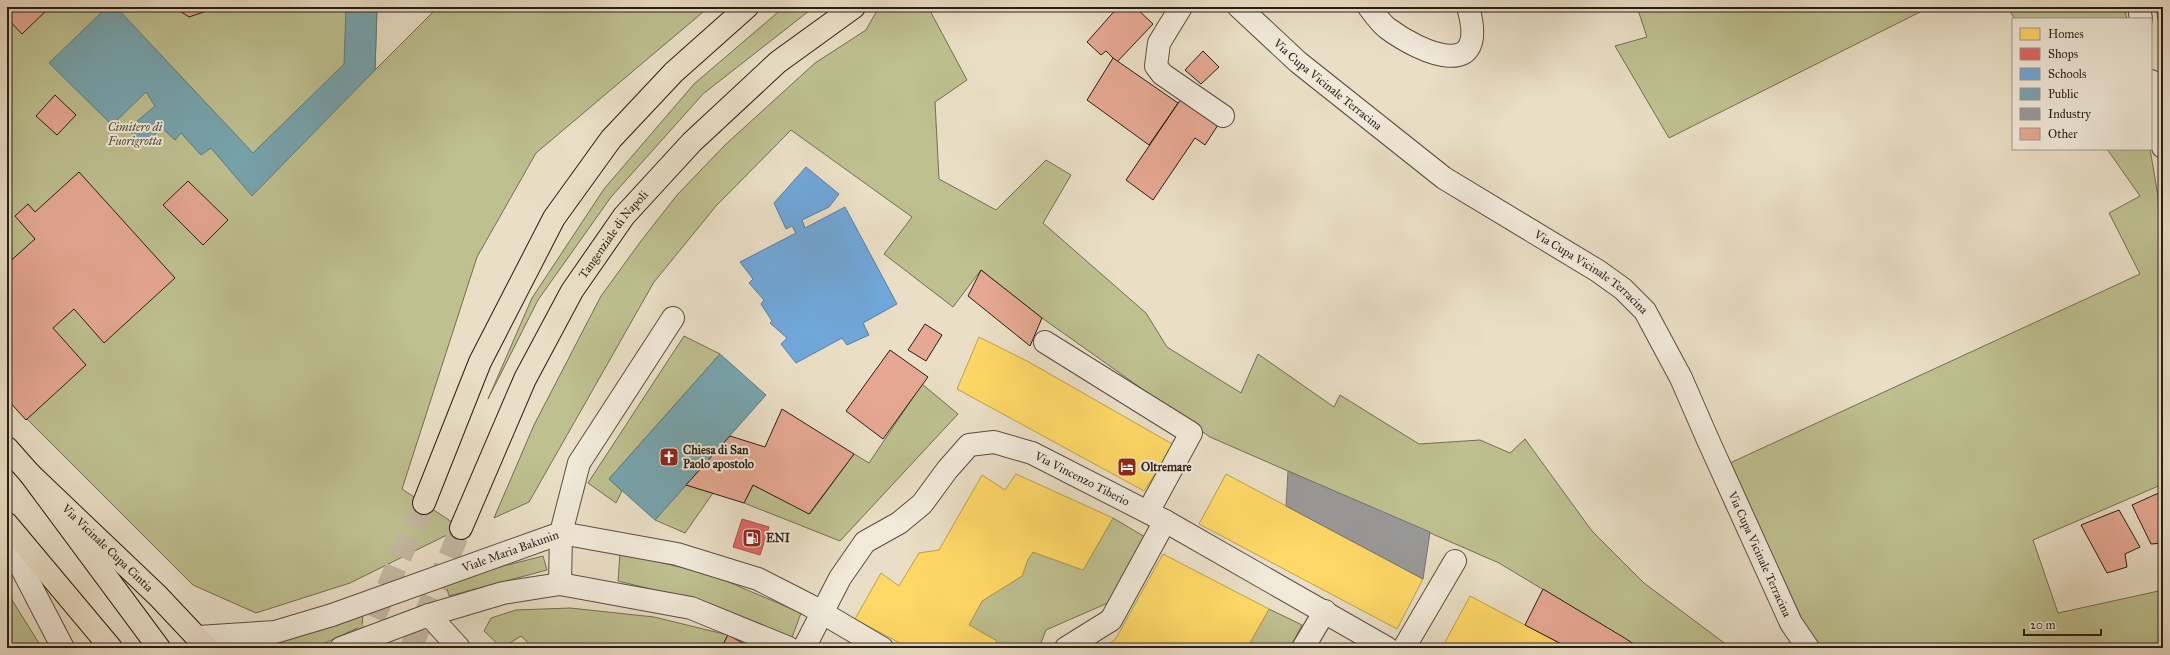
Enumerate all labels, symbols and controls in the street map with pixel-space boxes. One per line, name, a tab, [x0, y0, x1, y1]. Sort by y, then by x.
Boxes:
legend	[2012, 18, 2152, 150]
text: Homes	[2048, 27, 2084, 41]
street label: Via Cupa Vicinale Terracina	[1270, 35, 1386, 134]
text: Shops	[2048, 47, 2078, 61]
text: Schools	[2048, 67, 2086, 81]
text: Public	[2048, 87, 2079, 101]
text: Industry	[2048, 107, 2091, 121]
park label: Cimitero di Fuorigrotta	[107, 120, 163, 148]
text: Other	[2048, 127, 2078, 141]
street label: Tangenziale di Napoli	[576, 187, 651, 281]
street label: Via Cupa Vicinale Terracina	[1531, 227, 1651, 317]
place label: Chiesa di San Paolo apostolo	[683, 443, 754, 472]
church icon: Chiesa di San Paolo apostolo	[658, 446, 680, 468]
street label: Via Vincenzo Tiberio	[1032, 448, 1132, 509]
hotel icon: Oltremare	[1116, 456, 1138, 478]
place label: Oltremare	[1141, 460, 1192, 474]
street label: Via Cupa Vicinale Terracina	[1725, 488, 1795, 620]
street label: Via Vicinale Cupa Cintia	[58, 501, 157, 595]
street label: Viale Maria Bakunin	[459, 527, 561, 575]
fuel station icon: ENI	[741, 527, 763, 549]
place label: ENI	[766, 531, 791, 545]
scale bar	[2024, 611, 2101, 637]
text: 20 m	[2030, 618, 2056, 632]

